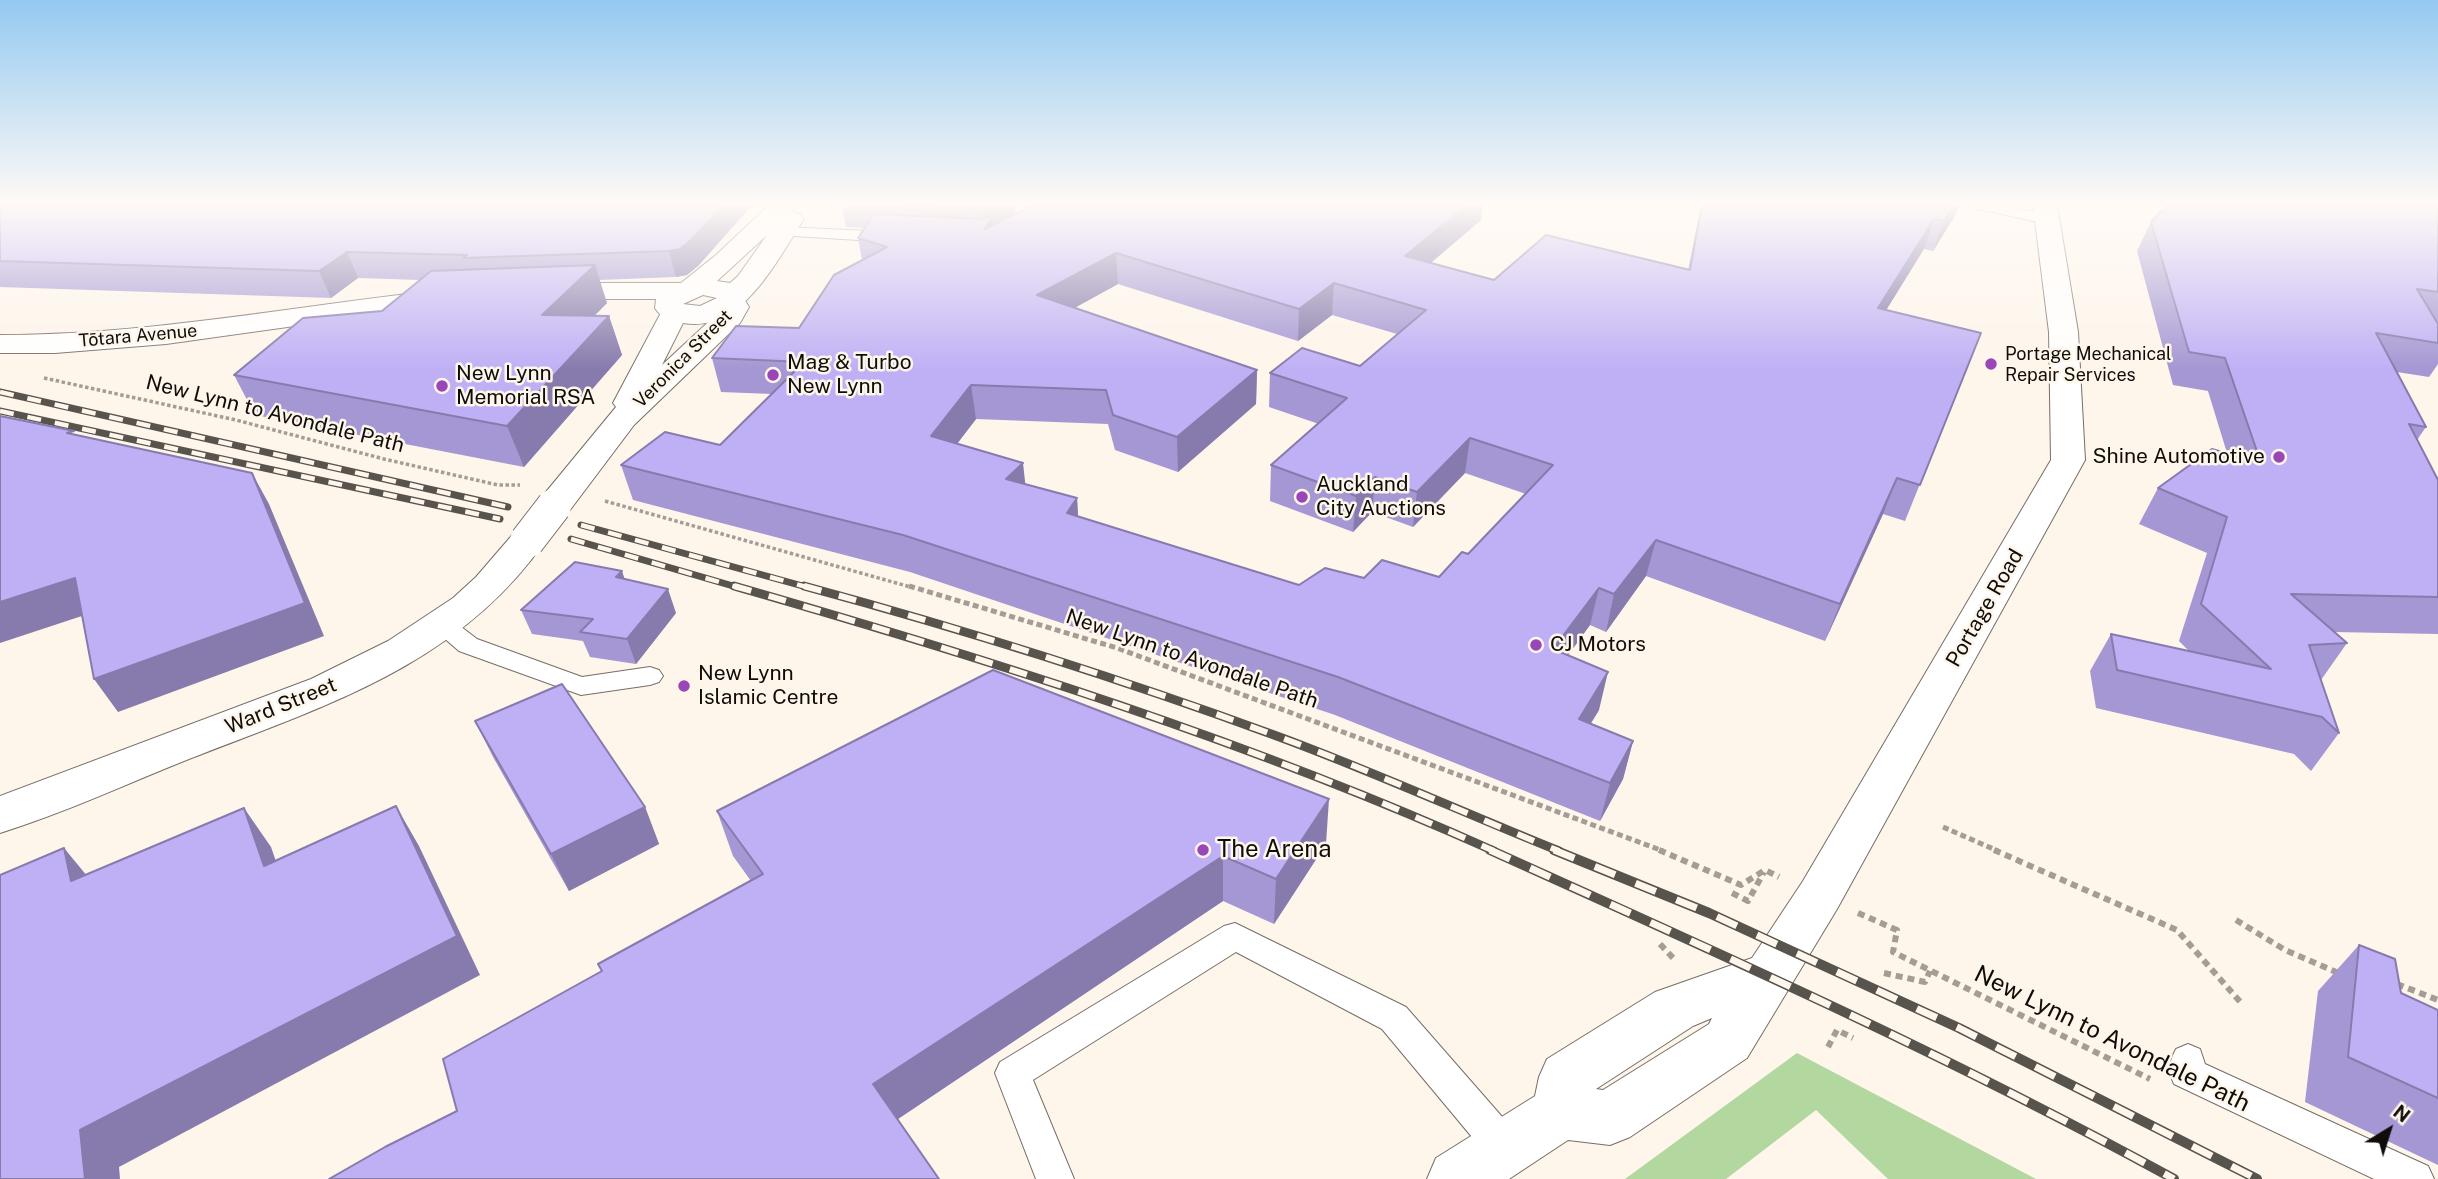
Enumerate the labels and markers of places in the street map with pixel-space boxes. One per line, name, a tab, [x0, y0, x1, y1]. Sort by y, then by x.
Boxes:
place label: Portage Mechanical Repair Services	[2005, 343, 2172, 386]
place label: Mag & Turbo New Lynn	[787, 350, 912, 400]
marker: Portage Mechanical Repair Services	[1983, 356, 1999, 372]
place label: New Lynn Memorial RSA	[456, 361, 595, 411]
marker: Mag & Turbo New Lynn	[765, 367, 781, 383]
marker: New Lynn Memorial RSA	[434, 378, 450, 394]
place label: Shine Automotive	[2092, 444, 2265, 470]
marker: Shine Automotive	[2271, 449, 2287, 465]
place label: Auckland City Auctions	[1316, 472, 1446, 522]
marker: Auckland City Auctions	[1294, 489, 1310, 505]
place label: CJ Motors	[1550, 632, 1646, 658]
marker: CJ Motors	[1528, 637, 1544, 653]
place label: New Lynn Islamic Centre	[698, 661, 838, 711]
marker: New Lynn Islamic Centre	[676, 678, 692, 694]
place label: The Arena	[1217, 836, 1331, 864]
marker: The Arena	[1195, 842, 1211, 858]

